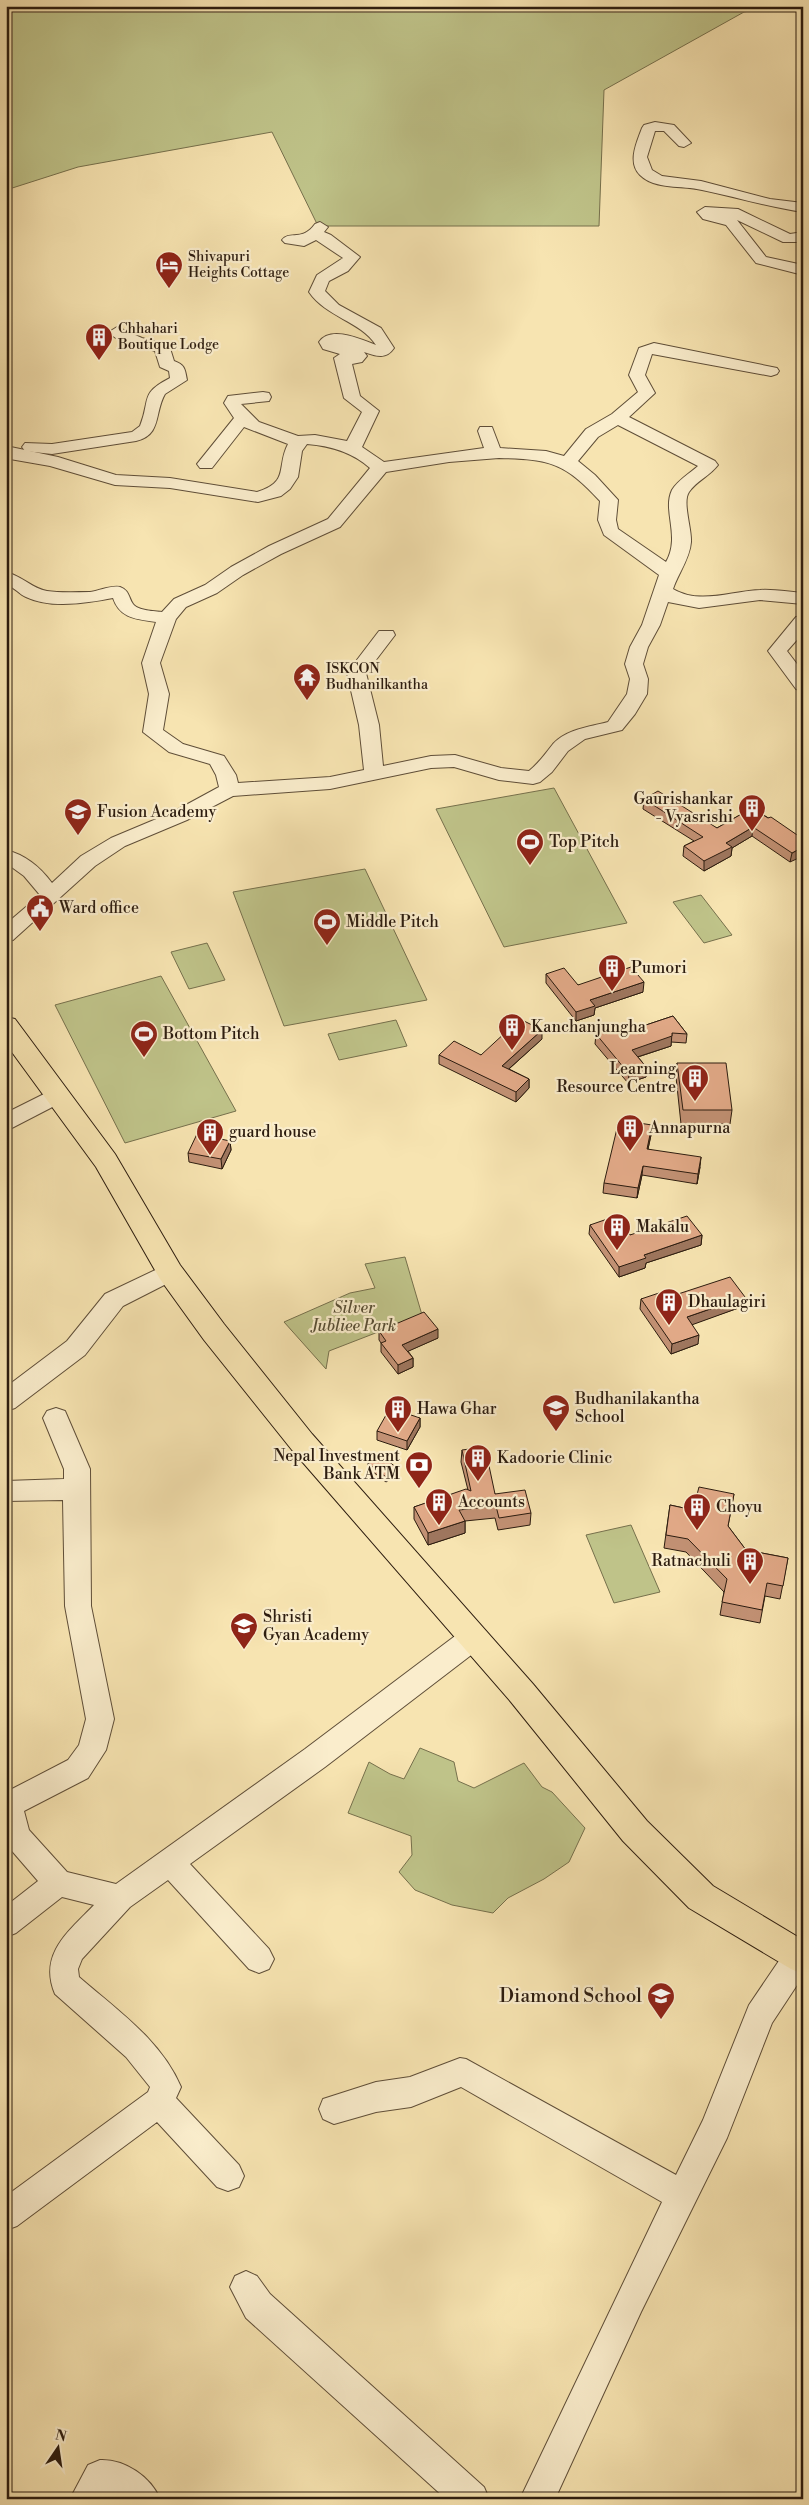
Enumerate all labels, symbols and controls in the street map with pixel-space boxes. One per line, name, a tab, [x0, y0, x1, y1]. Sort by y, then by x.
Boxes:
place label: Shivapuri Heights Cottage	[188, 248, 289, 282]
hotel icon: Shivapuri Heights Cottage	[154, 250, 184, 289]
place label: Chhahari Boutique Lodge	[117, 320, 219, 354]
building icon: Chhahari Boutique Lodge	[84, 322, 114, 361]
place label: ISKCON Budhanilkantha	[325, 660, 429, 694]
temple icon: ISKCON Budhanilkantha	[292, 662, 322, 701]
place label: Gaurishankar - Vyasrishi	[633, 789, 733, 827]
building icon: Gaurishankar - Vyasrishi	[737, 793, 767, 832]
school or university icon: Fusion Academy	[63, 797, 93, 836]
place label: Fusion Academy	[97, 802, 216, 822]
sports icon: Top Pitch	[515, 827, 545, 866]
place label: Top Pitch	[549, 832, 620, 852]
public building icon: Ward office	[25, 893, 55, 932]
place label: Ward office	[58, 898, 139, 918]
sports icon: Middle Pitch	[312, 907, 342, 946]
place label: Middle Pitch	[346, 912, 439, 932]
building icon: Pumori	[597, 953, 627, 992]
place label: Pumori	[631, 958, 687, 978]
building icon: Kanchanjungha	[497, 1012, 527, 1051]
place label: Kanchanjungha	[531, 1017, 647, 1037]
sports icon: Bottom Pitch	[129, 1019, 159, 1058]
place label: Bottom Pitch	[162, 1024, 260, 1044]
place label: Learning Resource Centre	[557, 1059, 677, 1097]
building icon: Learning Resource Centre	[680, 1063, 710, 1102]
building icon: Annapurna	[615, 1113, 645, 1152]
building icon: guard house	[195, 1117, 225, 1156]
place label: Annapurna	[648, 1118, 731, 1138]
place label: guard house	[229, 1122, 316, 1142]
building icon: Makalu	[602, 1212, 632, 1251]
place label: Makalu	[636, 1217, 689, 1237]
building icon: Dhaulagiri	[654, 1287, 684, 1326]
place label: Dhaulagiri	[688, 1292, 766, 1312]
park label: Silver Jubliee Park	[310, 1298, 396, 1336]
place label: Budhanilakantha School	[574, 1389, 701, 1427]
school or university icon: Budhanilakantha School	[541, 1393, 571, 1432]
building icon: Hawa Ghar	[383, 1394, 413, 1433]
place label: Hawa Ghar	[417, 1399, 497, 1419]
building icon: Kadoorie Clinic	[463, 1443, 493, 1482]
place label: Nepal Investment Bank ATM	[273, 1446, 400, 1484]
place label: Kadoorie Clinic	[497, 1448, 612, 1468]
bank icon: Nepal Investment Bank ATM	[404, 1450, 434, 1489]
building icon: Accounts	[424, 1487, 454, 1526]
place label: Accounts	[457, 1492, 525, 1512]
building icon: Choyu	[682, 1492, 712, 1531]
place label: Choyu	[716, 1497, 762, 1517]
building icon: Ratnachuli	[735, 1546, 765, 1585]
place label: Ratnachuli	[652, 1551, 731, 1571]
place label: Shristi Gyan Academy	[263, 1607, 369, 1645]
school or university icon: Shristi Gyan Academy	[229, 1611, 259, 1650]
school or university icon: Diamond School	[646, 1981, 676, 2020]
place label: Diamond School	[499, 1984, 642, 2008]
north arrow	[32, 2422, 82, 2472]
text: N	[53, 2426, 68, 2446]

